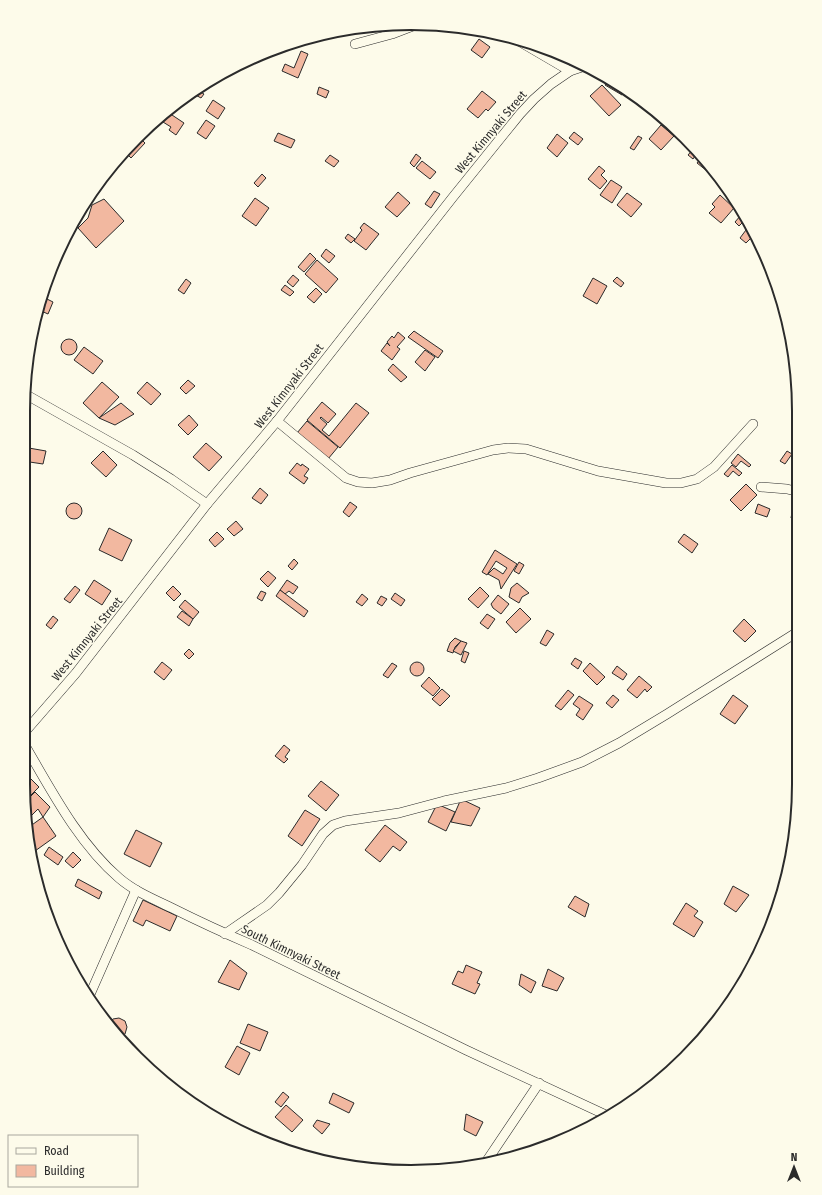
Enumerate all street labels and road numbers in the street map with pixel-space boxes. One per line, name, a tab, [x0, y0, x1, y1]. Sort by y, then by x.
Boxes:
street label: West Kimnyaki Street	[452, 88, 530, 176]
street label: West Kimnyaki Street	[252, 341, 326, 431]
street label: West Kimnyaki Street	[49, 594, 125, 684]
street label: South Kimnyaki Street	[239, 922, 343, 982]

